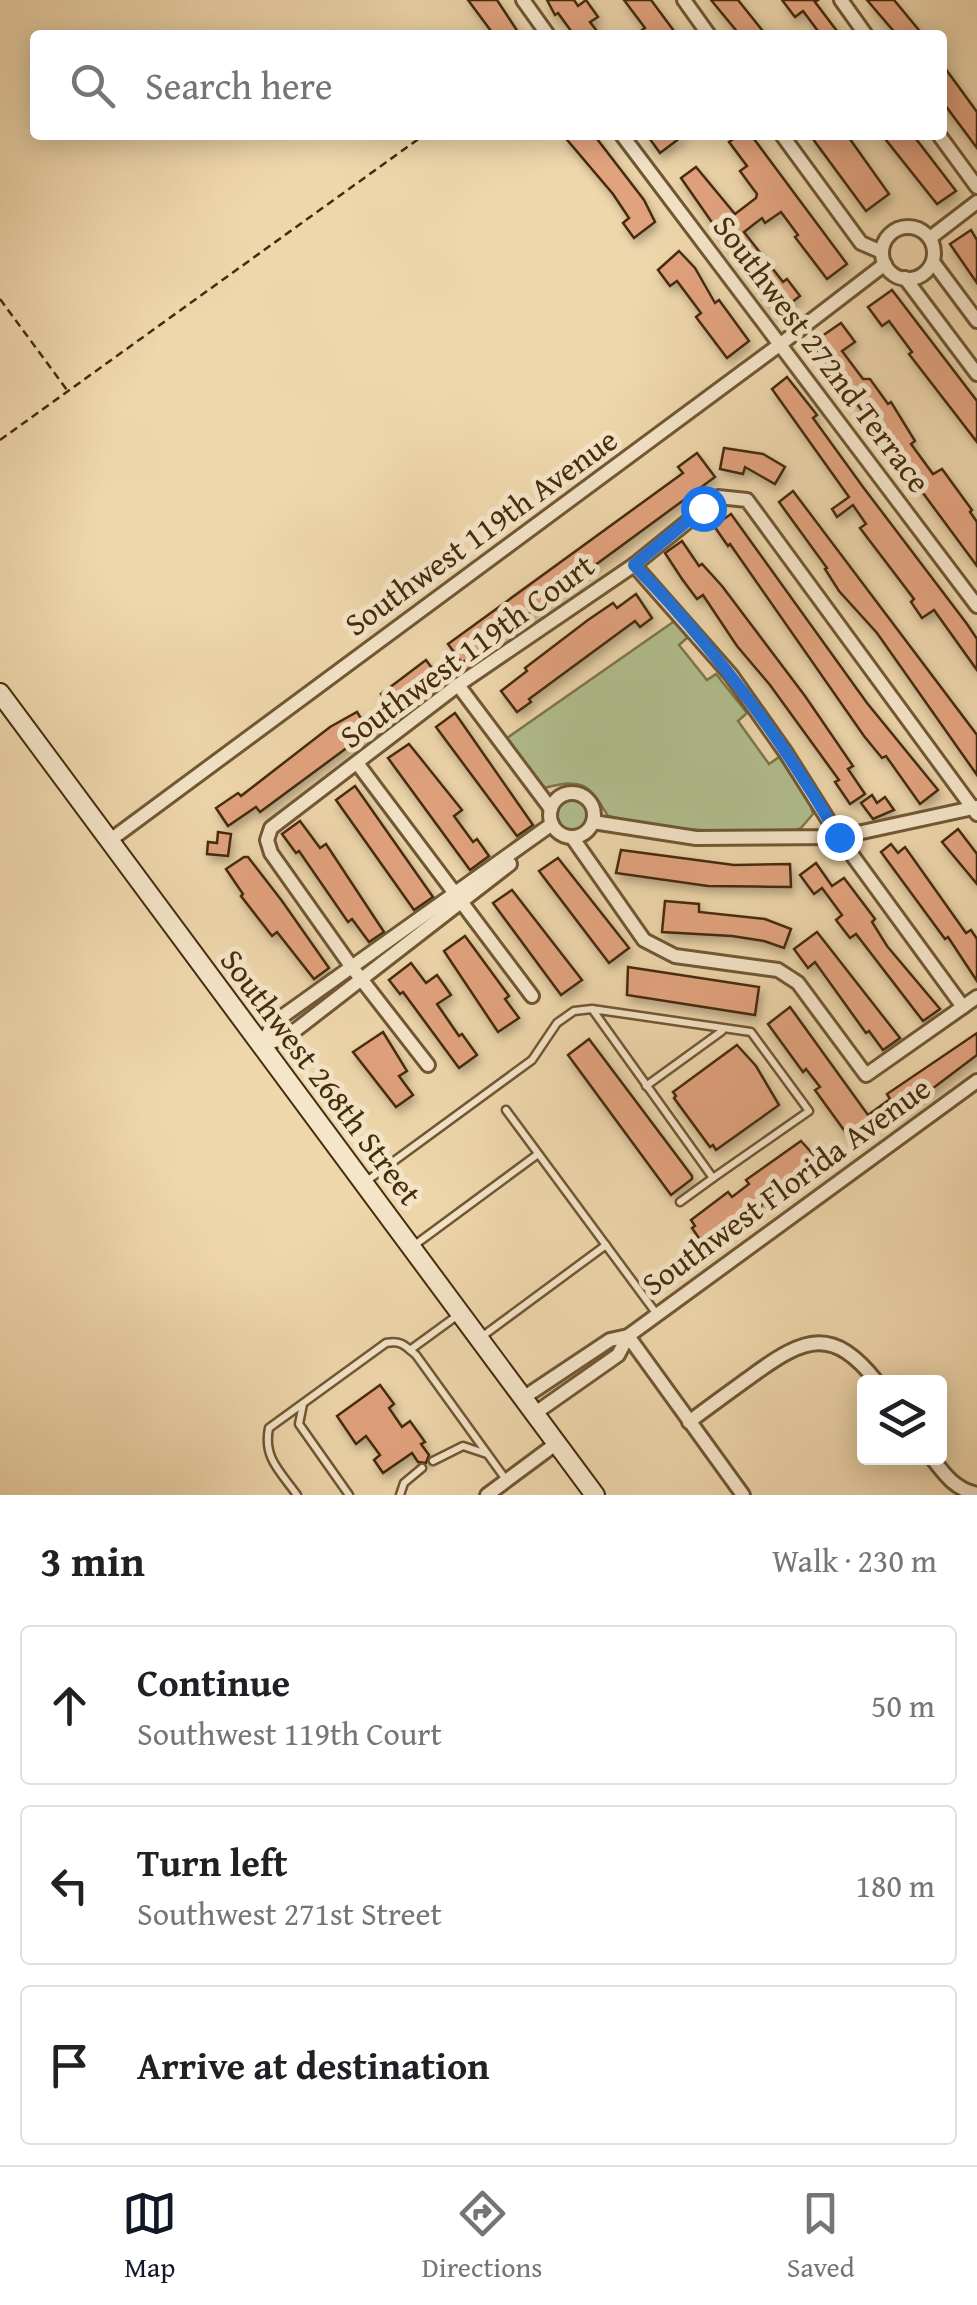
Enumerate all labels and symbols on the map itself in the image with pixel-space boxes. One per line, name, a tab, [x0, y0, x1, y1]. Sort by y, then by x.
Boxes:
street label: Southwest 272nd Terrace	[702, 205, 943, 502]
street label: Southwest 119th Avenue	[334, 416, 627, 647]
route start	[681, 486, 727, 532]
street label: Southwest 119th Court	[330, 542, 604, 759]
route end	[817, 815, 863, 861]
street label: Southwest 268th Street	[209, 939, 433, 1215]
street label: Southwest Florida Avenue	[631, 1065, 940, 1307]

